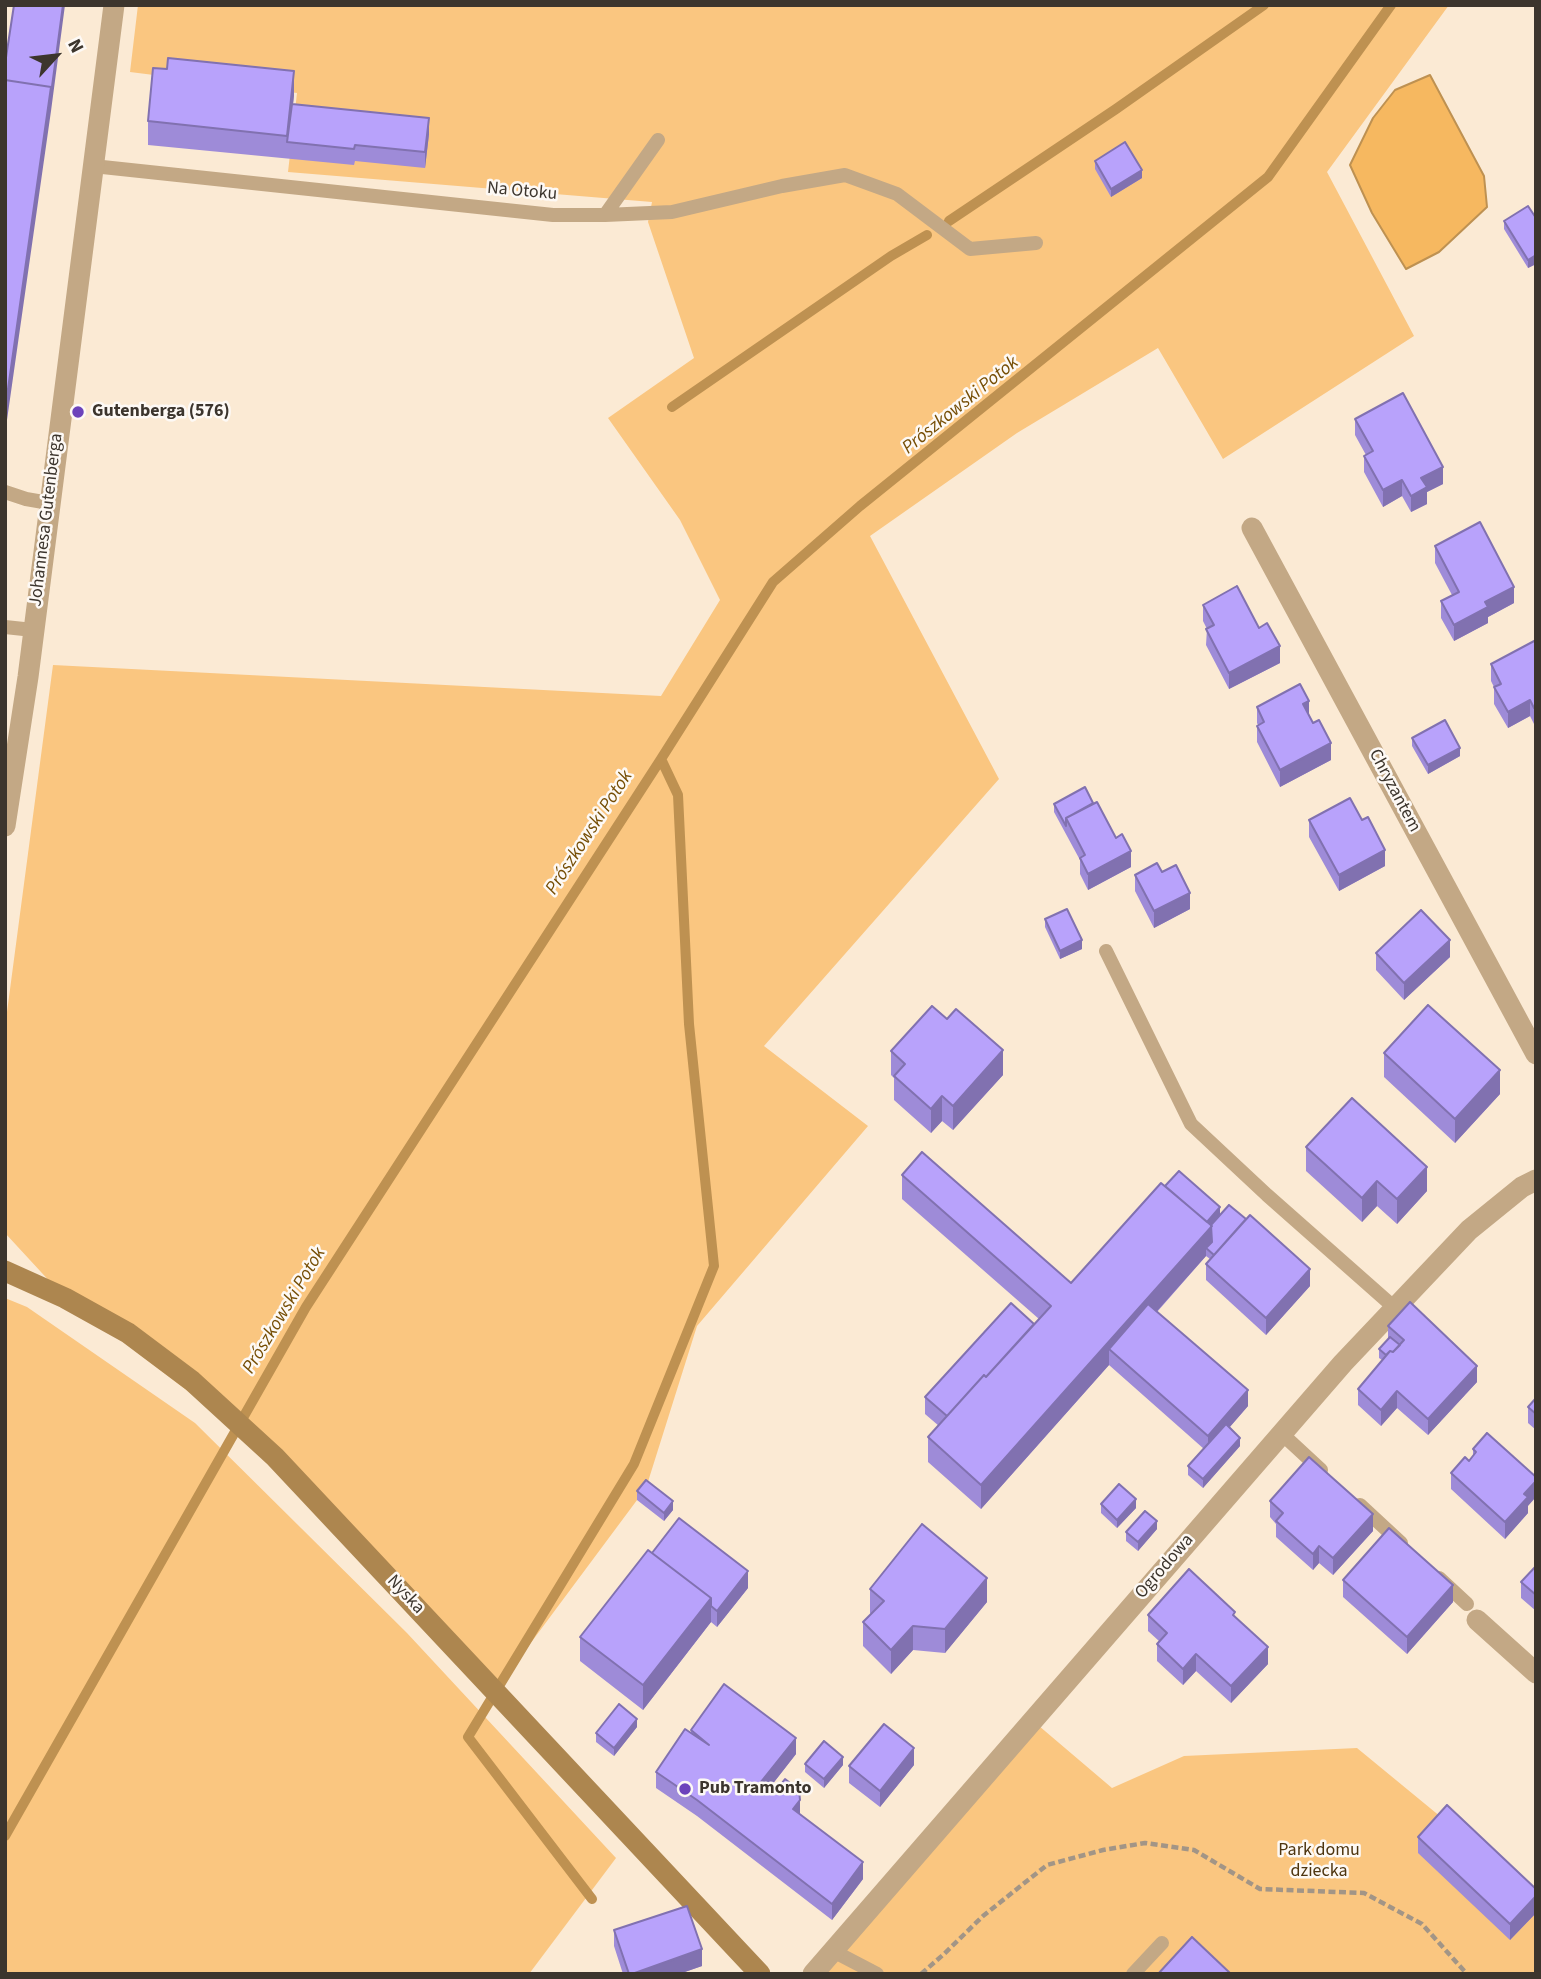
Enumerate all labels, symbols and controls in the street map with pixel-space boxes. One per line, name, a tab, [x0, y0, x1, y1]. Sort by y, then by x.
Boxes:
north arrow	[21, 21, 91, 91]
text: N	[60, 34, 90, 58]
street label: Na Otoku	[486, 178, 558, 206]
water label: Prószkowski Potok	[898, 352, 1024, 460]
place label: Gutenberga (576)	[92, 401, 230, 423]
marker: Gutenberga (576)	[70, 404, 86, 420]
street label: Johannesa Gutenberga	[26, 432, 68, 608]
street label: Chryzantem	[1363, 746, 1425, 836]
water label: Prószkowski Potok	[541, 767, 639, 899]
water label: Prószkowski Potok	[238, 1244, 332, 1378]
street label: Ogrodowa	[1131, 1530, 1199, 1604]
street label: Nyska	[382, 1571, 428, 1619]
place label: Pub Tramonto	[699, 1778, 812, 1800]
marker: Pub Tramonto	[677, 1781, 693, 1797]
park label: Park domu dziecka	[1278, 1840, 1360, 1882]

